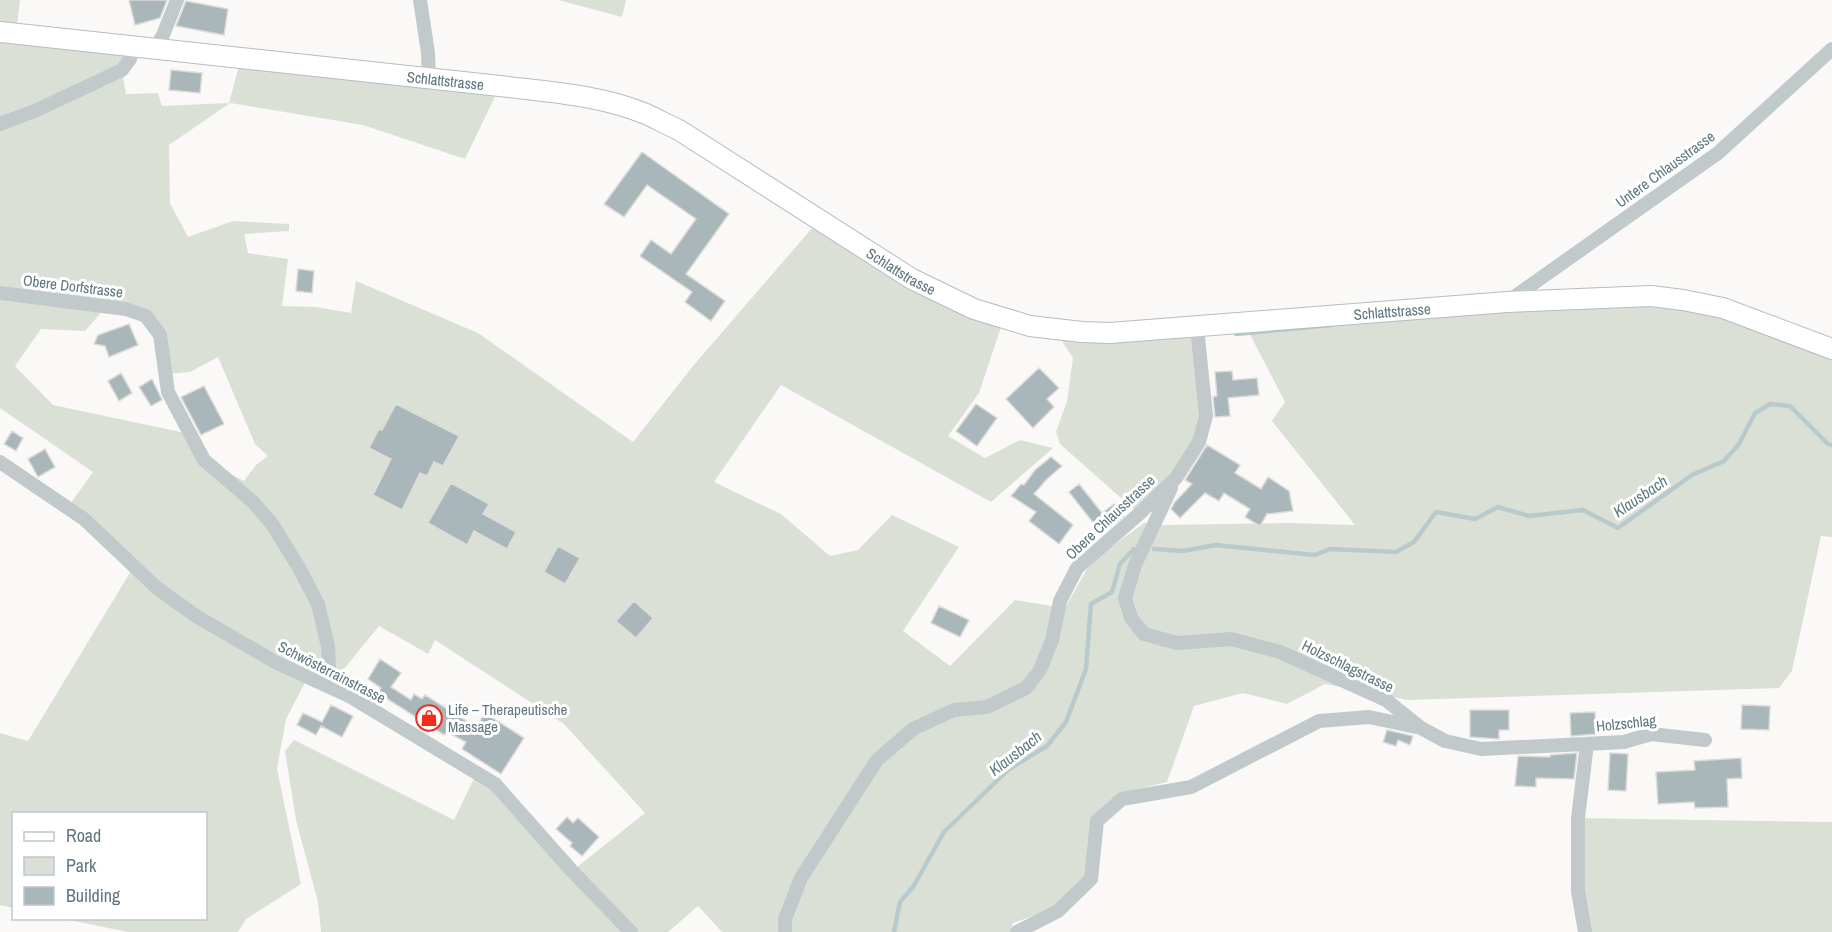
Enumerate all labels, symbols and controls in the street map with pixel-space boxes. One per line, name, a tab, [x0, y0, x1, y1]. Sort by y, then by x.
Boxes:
street label: Schlattstrasse	[406, 66, 485, 95]
street label: Untere Chlausstrasse	[1611, 126, 1719, 212]
street label: Schlattstrasse	[863, 242, 940, 300]
street label: Obere Dorfstrasse	[22, 269, 124, 303]
street label: Schlattstrasse	[1353, 297, 1432, 324]
street label: Obere Chlausstrasse	[1061, 470, 1160, 564]
water label: Klausbach	[1608, 470, 1672, 522]
street label: Holzschlagstrasse	[1299, 635, 1398, 697]
street label: Schwösterrainstrasse	[275, 636, 390, 708]
place label: Life – Therapeutische Massage	[448, 699, 568, 737]
shop icon: Life – Therapeutische Massage	[414, 703, 444, 733]
street label: Holzschlag	[1595, 709, 1657, 737]
water label: Klausbach	[984, 725, 1046, 781]
legend	[12, 812, 207, 920]
text: Road	[66, 823, 101, 848]
text: Park	[66, 853, 97, 878]
text: Building	[66, 883, 121, 908]

